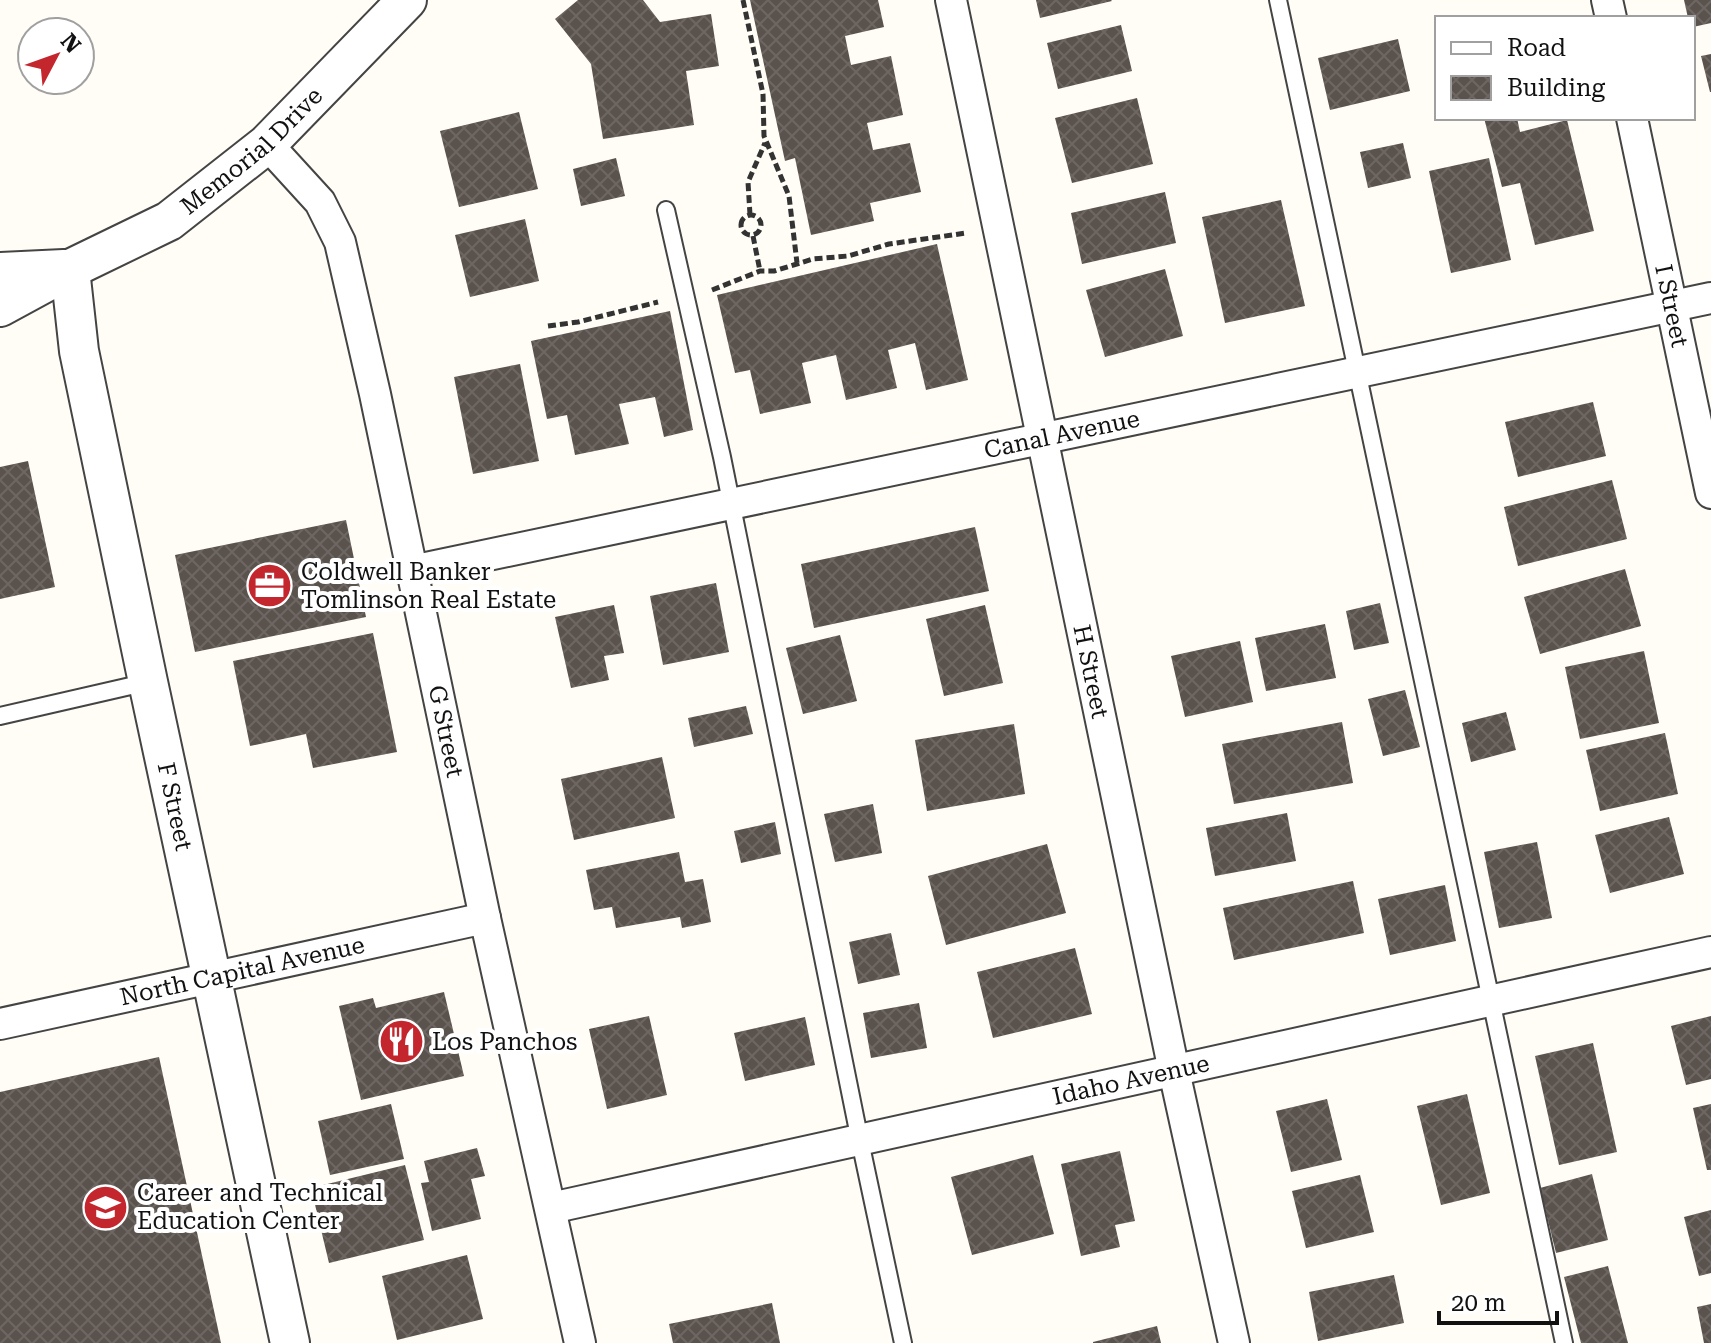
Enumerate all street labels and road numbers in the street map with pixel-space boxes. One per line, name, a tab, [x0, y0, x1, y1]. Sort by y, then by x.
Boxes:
street label: Memorial Drive	[175, 82, 328, 220]
street label: I Street	[1649, 262, 1694, 350]
street label: Canal Avenue	[981, 404, 1142, 464]
street label: H Street	[1067, 622, 1114, 721]
street label: G Street	[423, 683, 469, 780]
street label: F Street	[152, 760, 198, 853]
street label: North Capital Avenue	[117, 931, 367, 1011]
street label: Idaho Avenue	[1050, 1049, 1212, 1111]

